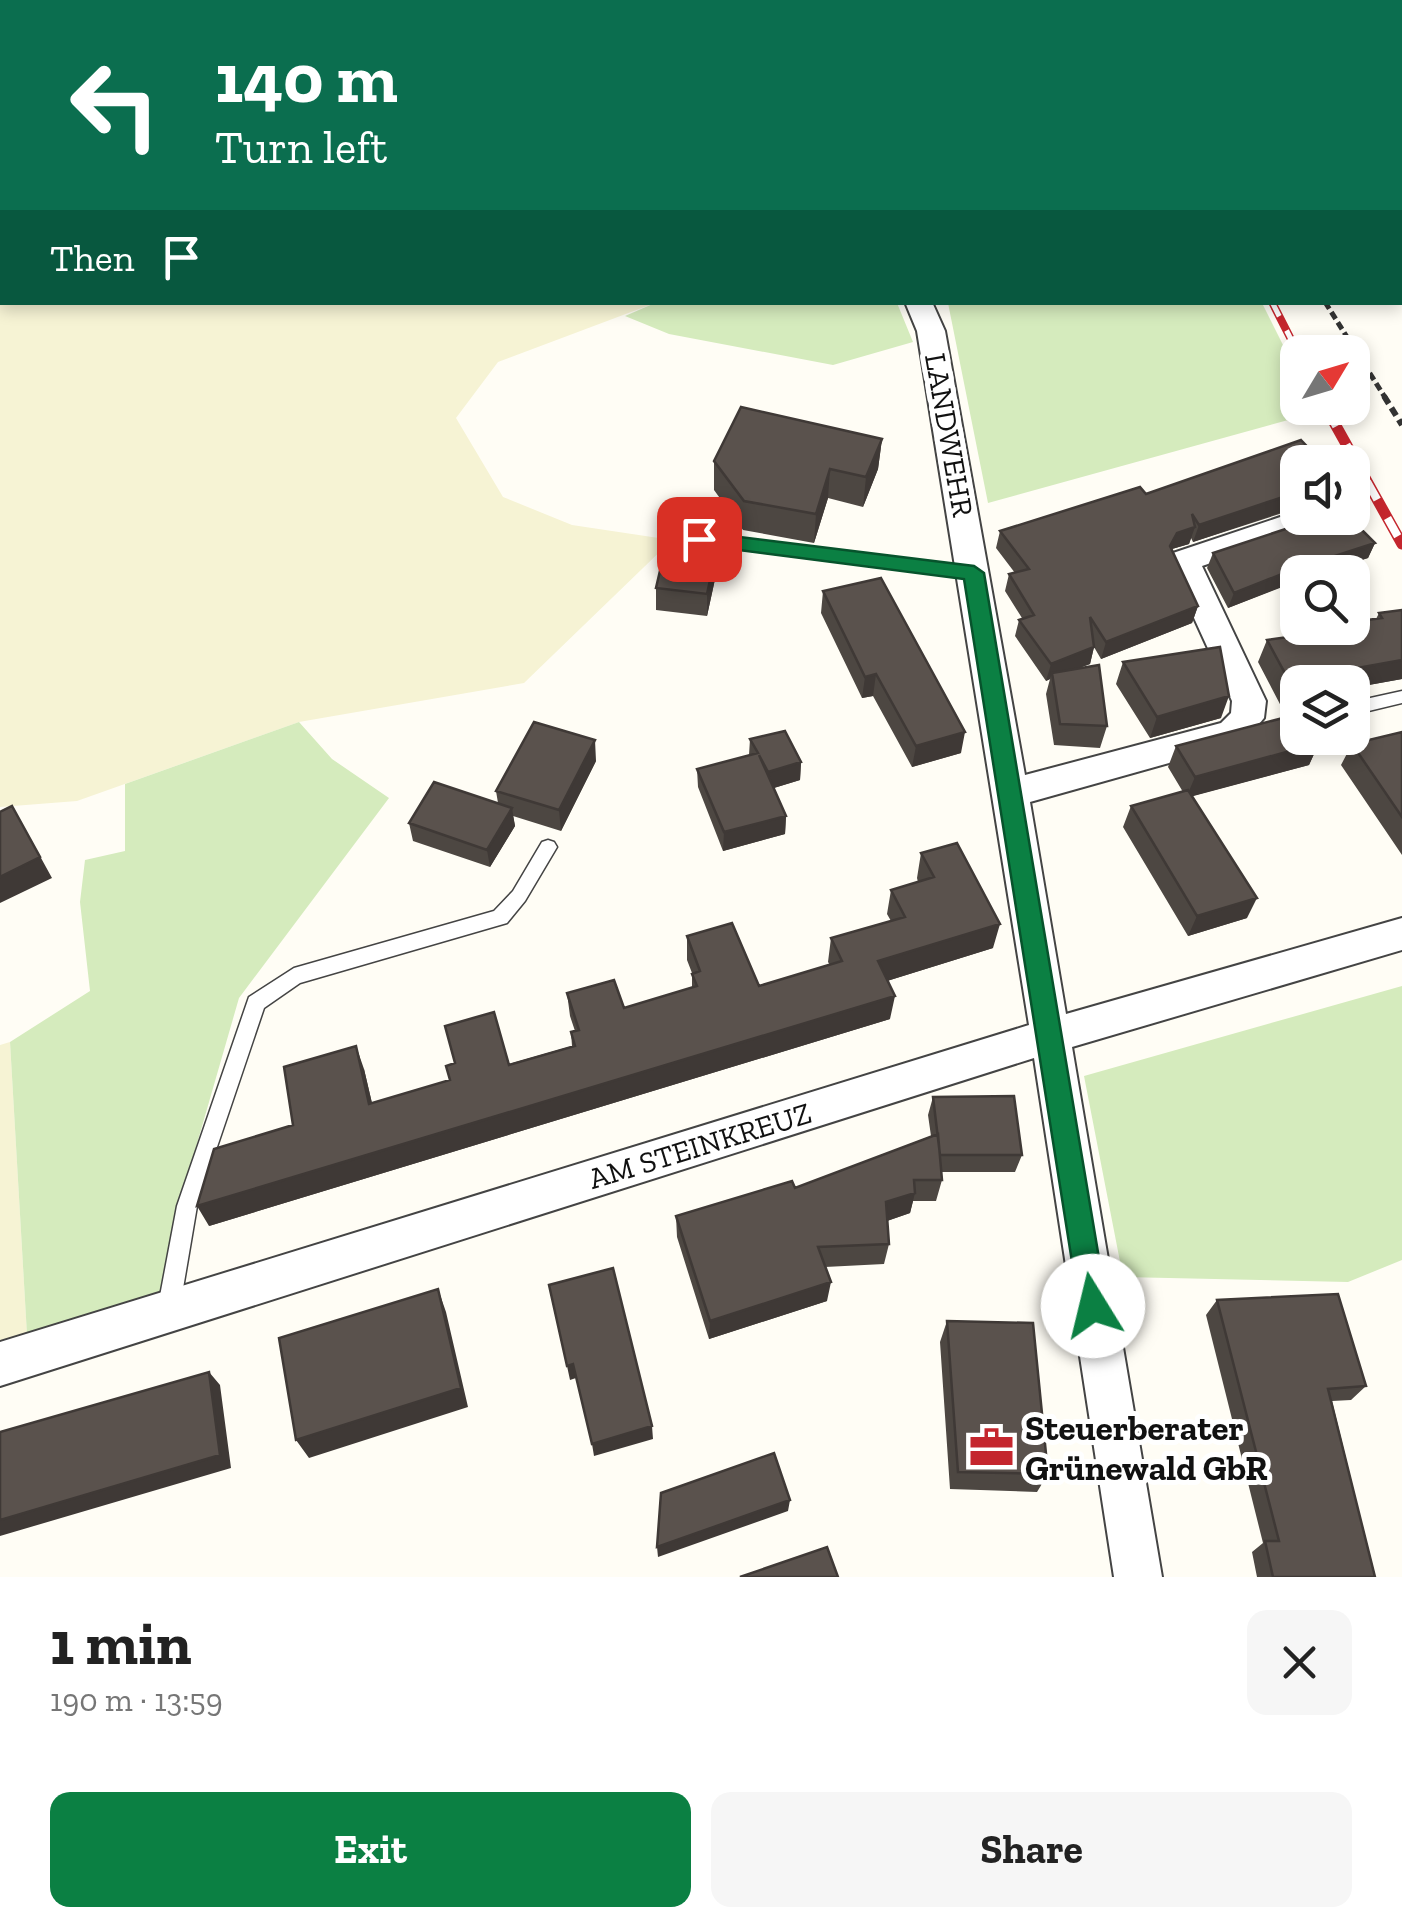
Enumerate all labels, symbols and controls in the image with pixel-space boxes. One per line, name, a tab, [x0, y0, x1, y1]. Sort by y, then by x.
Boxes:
text: 140 m	[215, 36, 398, 120]
icon: left	[50, 40, 180, 170]
text: Turn left	[215, 121, 387, 175]
icon: arrive	[154, 230, 209, 285]
text: Then	[50, 235, 134, 281]
north arrow	[1280, 335, 1370, 425]
map controls	[1280, 335, 1370, 755]
street label: LANDWEHR	[917, 350, 981, 520]
button: sound	[1280, 445, 1370, 535]
pin	[657, 497, 742, 582]
icon: arrive	[672, 512, 727, 567]
button: search	[1280, 555, 1370, 645]
button: layers	[1280, 665, 1370, 755]
street label: AM STEINKREUZ	[584, 1095, 816, 1197]
position arrow	[1041, 1254, 1145, 1358]
place label: Steuerberater Grünewald GbR	[1025, 1407, 1268, 1489]
office icon: Steuerberater Grünewald GbR	[968, 1424, 1016, 1472]
text: 1 min	[50, 1607, 192, 1679]
button: close	[1247, 1610, 1352, 1715]
text: 190 m · 13:59	[50, 1681, 223, 1719]
button: Exit	[50, 1792, 691, 1907]
button: Share	[711, 1792, 1352, 1907]

